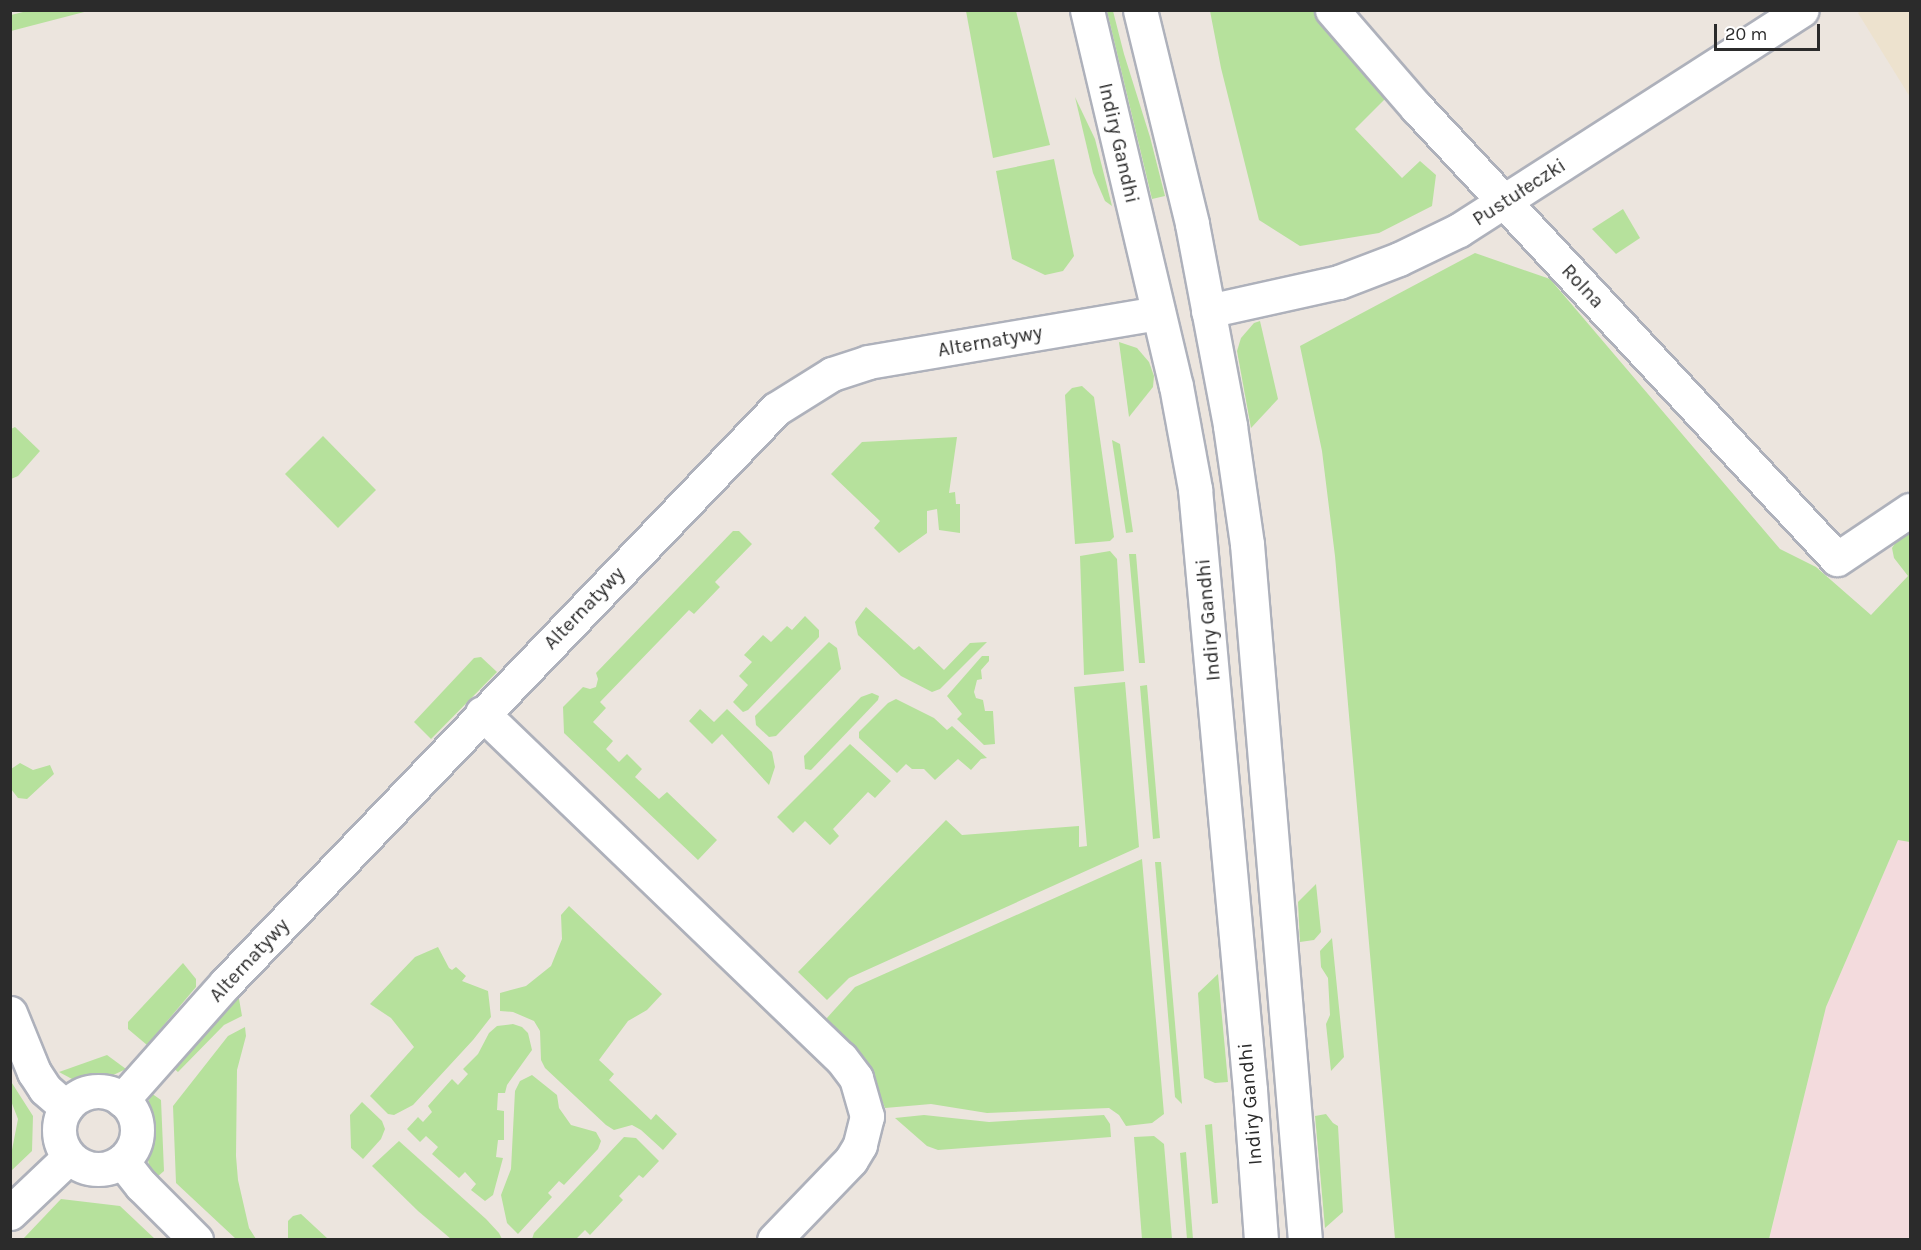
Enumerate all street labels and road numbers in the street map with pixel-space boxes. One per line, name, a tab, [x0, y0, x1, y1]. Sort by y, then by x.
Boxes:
street label: Indiry Gandhi	[1094, 81, 1144, 205]
street label: Pustułeczki	[1468, 153, 1570, 231]
street label: Rolna	[1557, 259, 1609, 313]
street label: Alternatywy	[936, 320, 1044, 362]
street label: Indiry Gandhi	[1191, 558, 1225, 682]
street label: Alternatywy	[539, 562, 629, 654]
street label: Alternatywy	[204, 913, 294, 1007]
street label: Indiry Gandhi	[1233, 1042, 1267, 1166]

